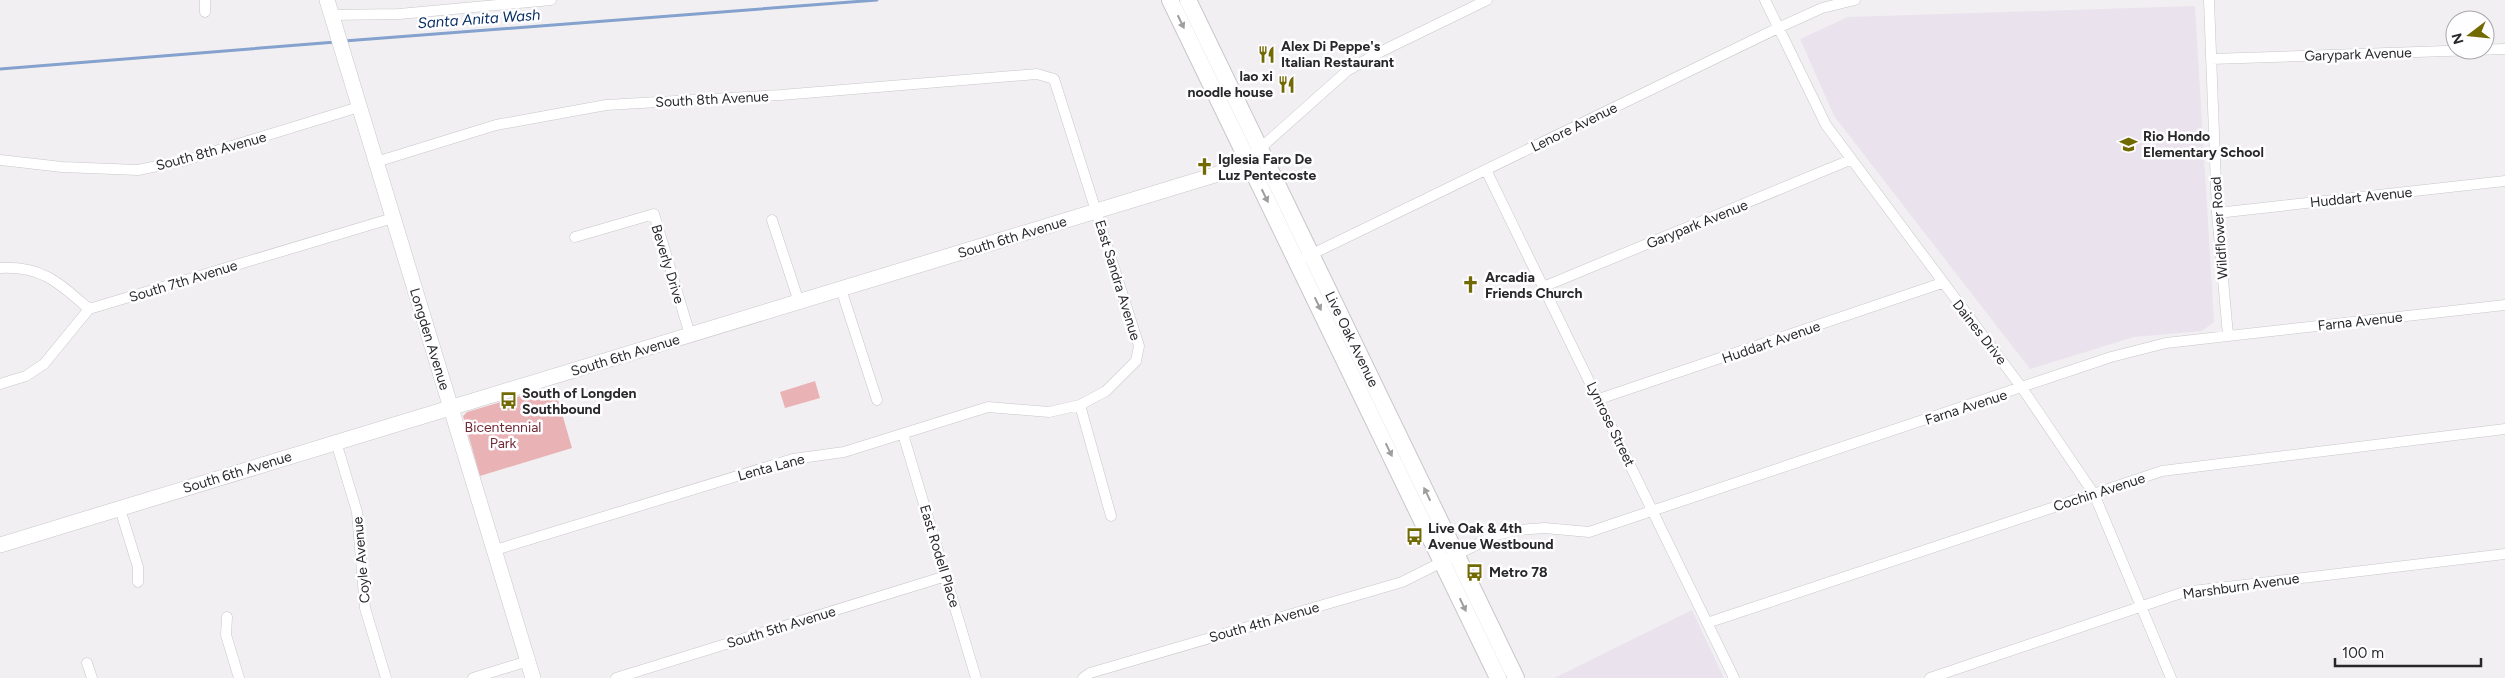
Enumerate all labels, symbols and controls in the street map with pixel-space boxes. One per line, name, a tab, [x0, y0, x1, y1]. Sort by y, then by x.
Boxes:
water label: Santa Anita Wash	[417, 6, 541, 32]
north arrow	[2445, 10, 2495, 60]
one-way arrow	[1177, 15, 1185, 29]
text: N	[2448, 31, 2468, 46]
place label: Alex Di Peppe's Italian Restaurant	[1281, 38, 1395, 71]
restaurant icon: Alex Di Peppe's Italian Restaurant	[1257, 44, 1277, 64]
street label: Garypark Avenue	[2304, 44, 2412, 65]
place label: lao xi noodle house	[1188, 68, 1273, 101]
restaurant icon: lao xi noodle house	[1277, 74, 1297, 94]
street label: South 8th Avenue	[655, 88, 770, 111]
street label: Lenore Avenue	[1528, 99, 1621, 156]
street label: South 8th Avenue	[154, 128, 269, 174]
place label: Rio Hondo Elementary School	[2143, 128, 2264, 161]
school or university icon: Rio Hondo Elementary School	[2119, 134, 2139, 154]
place label: Iglesia Faro De Luz Pentecoste	[1218, 151, 1317, 184]
church icon: Iglesia Faro De Luz Pentecoste	[1194, 157, 1214, 177]
street label: Wildflower Road	[2207, 176, 2232, 280]
street label: Huddart Avenue	[2309, 184, 2413, 211]
one-way arrow	[1262, 189, 1270, 203]
street label: Garypark Avenue	[1644, 196, 1751, 253]
street label: South 6th Avenue	[956, 213, 1069, 262]
street label: East Sandra Avenue	[1091, 218, 1144, 343]
street label: Beverly Drive	[647, 223, 688, 306]
street label: South 7th Avenue	[127, 257, 240, 306]
place label: Arcadia Friends Church	[1485, 269, 1583, 302]
church icon: Arcadia Friends Church	[1461, 275, 1481, 295]
street label: Longden Avenue	[406, 286, 453, 393]
street label: Live Oak Avenue	[1321, 289, 1382, 390]
street label: Daines Drive	[1949, 296, 2010, 368]
one-way arrow	[1314, 297, 1322, 311]
street label: Farna Avenue	[2317, 309, 2404, 334]
street label: Huddart Avenue	[1720, 318, 1823, 367]
street label: South 6th Avenue	[569, 331, 682, 380]
street label: Lynrose Street	[1583, 379, 1638, 469]
place label: South of Longden Southbound	[522, 385, 637, 418]
street label: Farna Avenue	[1923, 386, 2010, 429]
bus stop icon: South of Longden Southbound	[498, 391, 518, 411]
park label: Bicentennial Park	[465, 419, 541, 452]
one-way arrow	[1385, 443, 1393, 457]
street label: South 6th Avenue	[181, 448, 294, 497]
street label: Lenta Lane	[736, 450, 807, 485]
street label: Cochin Avenue	[2051, 470, 2148, 515]
one-way arrow	[1423, 487, 1431, 501]
street label: East Rodell Place	[916, 503, 963, 610]
street label: Coyle Avenue	[349, 516, 374, 604]
place label: Live Oak & 4th Avenue Westbound	[1428, 520, 1554, 553]
bus stop icon: Live Oak & 4th Avenue Westbound	[1404, 526, 1424, 546]
bus stop icon: Metro 78	[1465, 562, 1485, 582]
place label: Metro 78	[1489, 564, 1548, 581]
street label: Marshburn Avenue	[2182, 570, 2301, 603]
one-way arrow	[1459, 597, 1467, 612]
street label: South 4th Avenue	[1207, 599, 1321, 646]
street label: South 5th Avenue	[725, 603, 838, 652]
scale bar	[2335, 636, 2481, 668]
text: 100 m	[2342, 644, 2384, 662]

